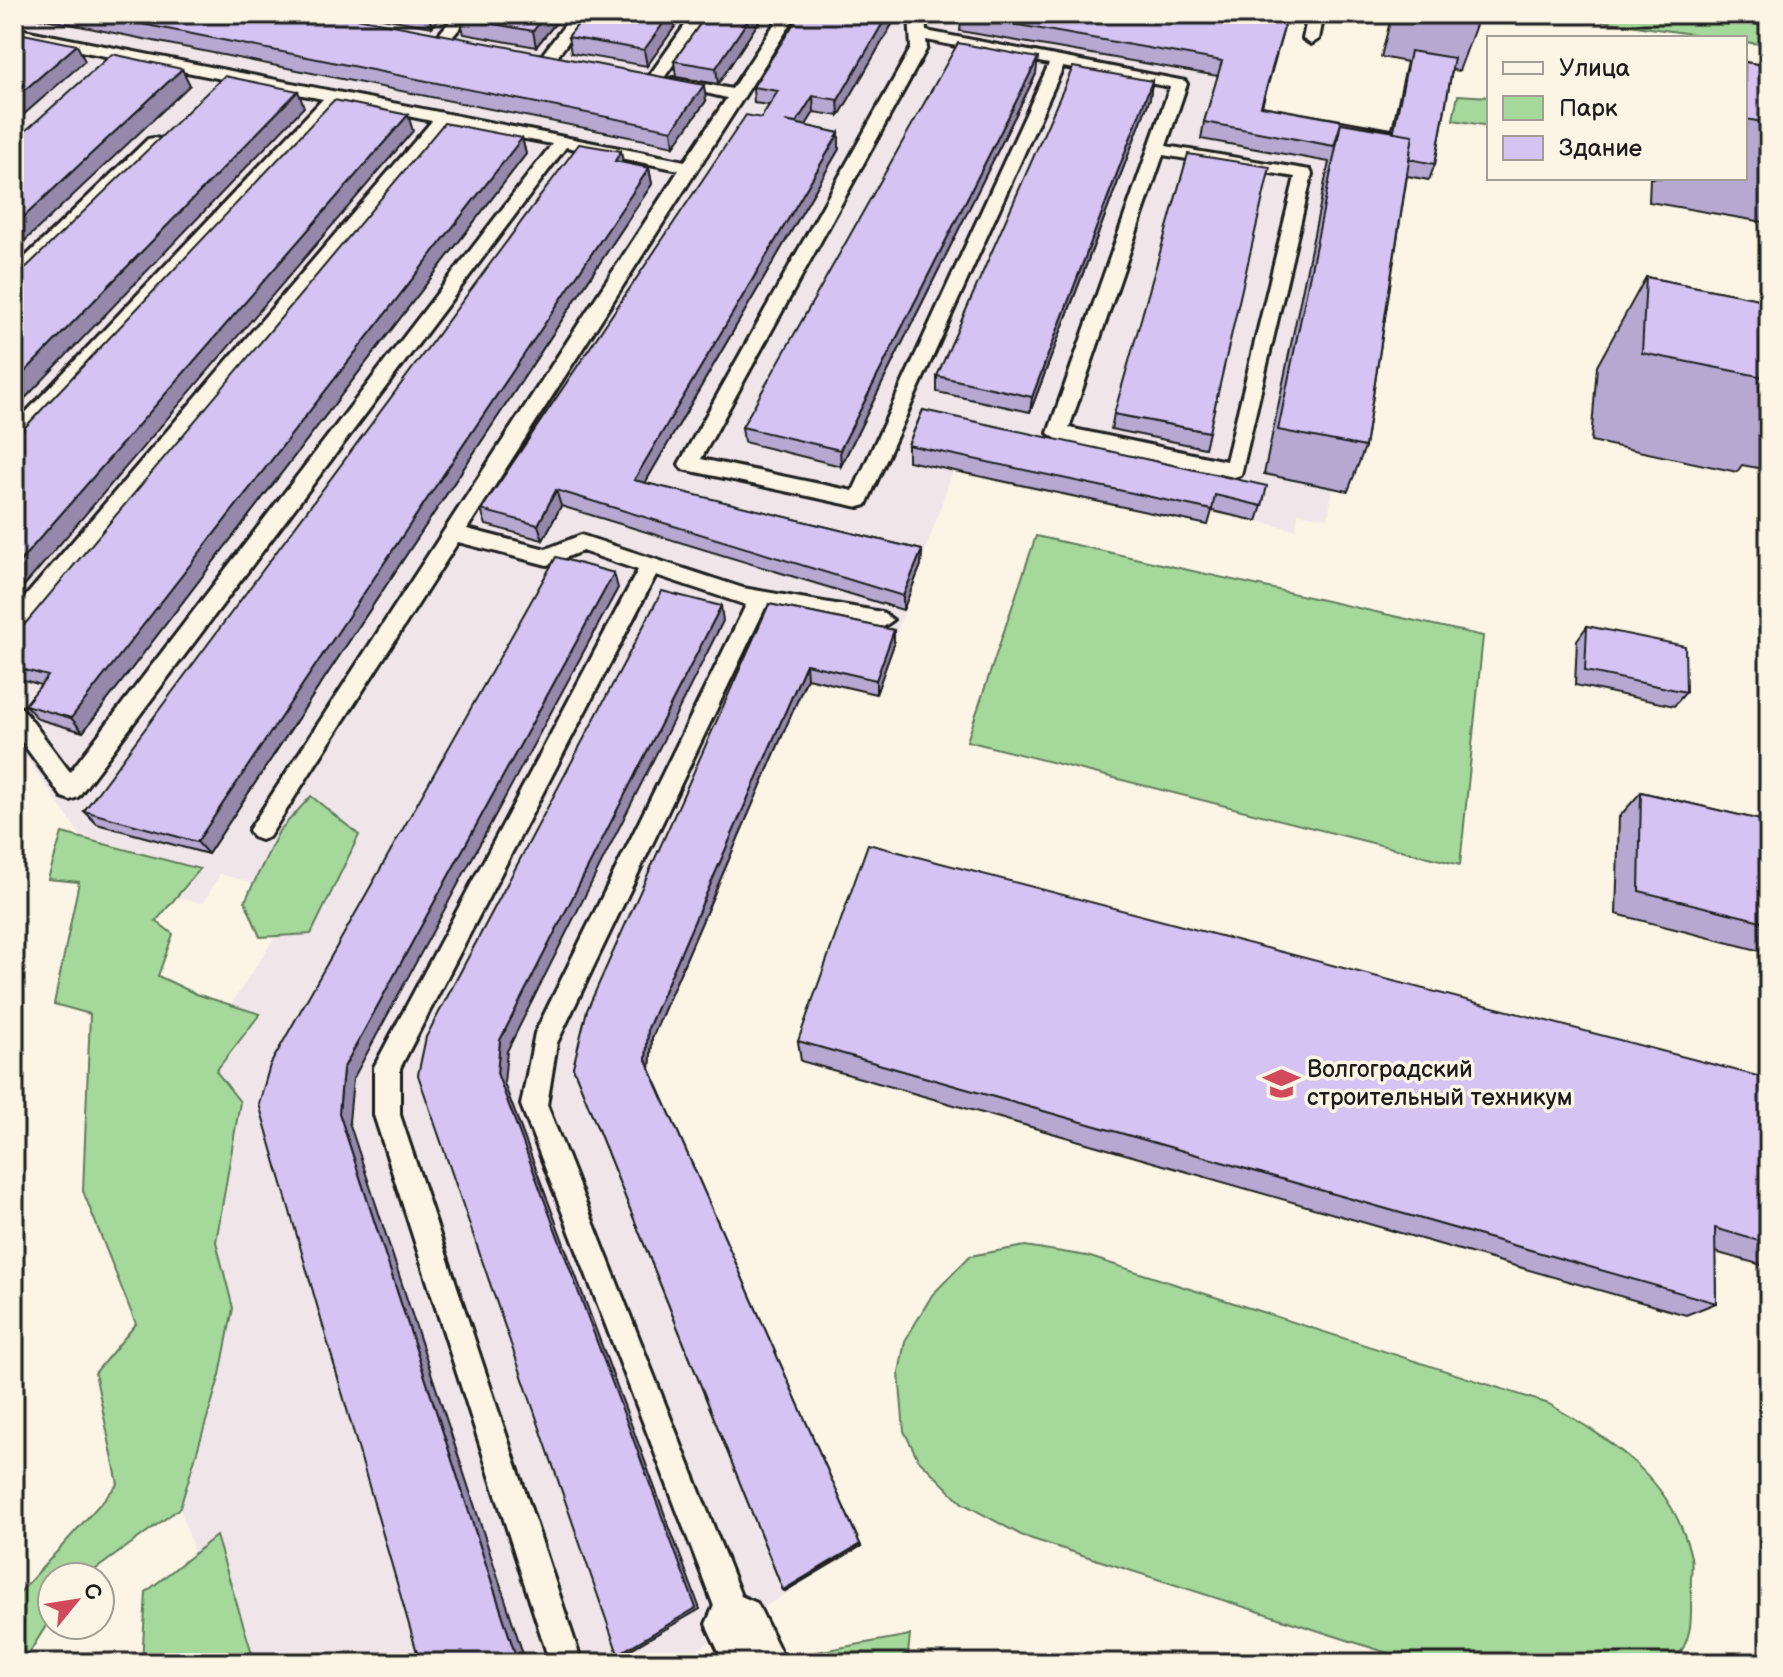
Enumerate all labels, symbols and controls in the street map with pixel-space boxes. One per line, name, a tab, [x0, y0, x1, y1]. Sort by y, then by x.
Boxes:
legend	[1487, 36, 1747, 180]
text: Улица	[1559, 54, 1630, 83]
text: Парк	[1559, 94, 1618, 123]
text: Здание	[1559, 134, 1642, 163]
place label: Волгоградский строительный техникум	[1307, 1055, 1572, 1112]
school or university icon: Волгоградский строительный техникум	[1262, 1064, 1300, 1102]
north arrow	[36, 1561, 116, 1641]
text: С	[77, 1578, 108, 1605]

